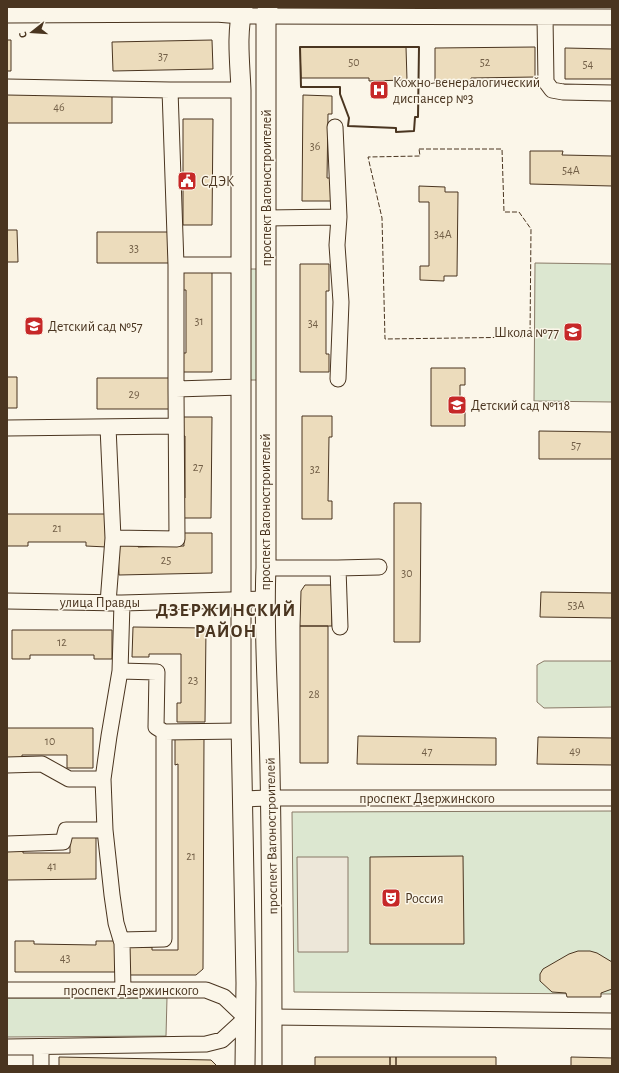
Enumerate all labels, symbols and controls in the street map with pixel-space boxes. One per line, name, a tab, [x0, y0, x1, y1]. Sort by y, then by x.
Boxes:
north arrow	[12, 12, 52, 52]
text: С	[17, 30, 29, 39]
house number: 37	[158, 50, 168, 62]
house number: 50	[348, 56, 360, 68]
house number: 52	[480, 56, 491, 68]
house number: 54	[583, 58, 594, 70]
place label: Кожно-венералогический диспансер №3	[393, 76, 540, 106]
hospital icon: Кожно-венералогический диспансер №3	[368, 79, 390, 101]
house number: 46	[53, 101, 65, 113]
street label: проспект Вагоностроителей	[260, 109, 274, 267]
house number: 36	[310, 140, 321, 152]
house number: 54А	[562, 164, 580, 176]
public building icon: СДЭК	[176, 170, 198, 192]
place label: СДЭК	[201, 175, 234, 189]
house number: 34А	[434, 228, 452, 240]
house number: 33	[129, 242, 139, 254]
school or university icon: Детский сад №57	[23, 315, 45, 337]
house number: 31	[194, 315, 204, 327]
house number: 34	[308, 317, 319, 329]
place label: Детский сад №57	[48, 320, 143, 334]
school or university icon: Школа №77	[562, 321, 584, 343]
place label: Школа №77	[494, 326, 559, 340]
house number: 29	[128, 388, 140, 400]
school or university icon: Детский сад №118	[446, 394, 468, 416]
place label: Детский сад №118	[471, 399, 570, 413]
street label: проспект Вагоностроителей	[259, 433, 273, 591]
house number: 57	[571, 439, 581, 451]
house number: 27	[193, 461, 203, 473]
house number: 32	[310, 463, 321, 475]
house number: 21	[52, 522, 62, 534]
house number: 25	[161, 554, 171, 566]
house number: 30	[401, 567, 413, 579]
street label: улица Правды	[59, 596, 140, 610]
house number: 53А	[567, 599, 585, 611]
district label: ДЗЕРЖИНСКИЙ РАЙОН	[156, 600, 296, 641]
house number: 12	[57, 636, 67, 648]
house number: 23	[188, 674, 198, 686]
house number: 28	[308, 688, 320, 700]
house number: 10	[45, 735, 55, 747]
house number: 47	[422, 745, 432, 757]
house number: 49	[569, 745, 581, 757]
street label: проспект Вагоностроителей	[264, 757, 280, 915]
street label: проспект Дзержинского	[359, 792, 495, 806]
house number: 21	[186, 850, 196, 862]
house number: 41	[47, 860, 57, 872]
theatre icon: Россия	[380, 887, 402, 909]
place label: Россия	[405, 892, 444, 906]
house number: 43	[60, 952, 70, 964]
street label: проспект Дзержинского	[63, 984, 199, 998]

